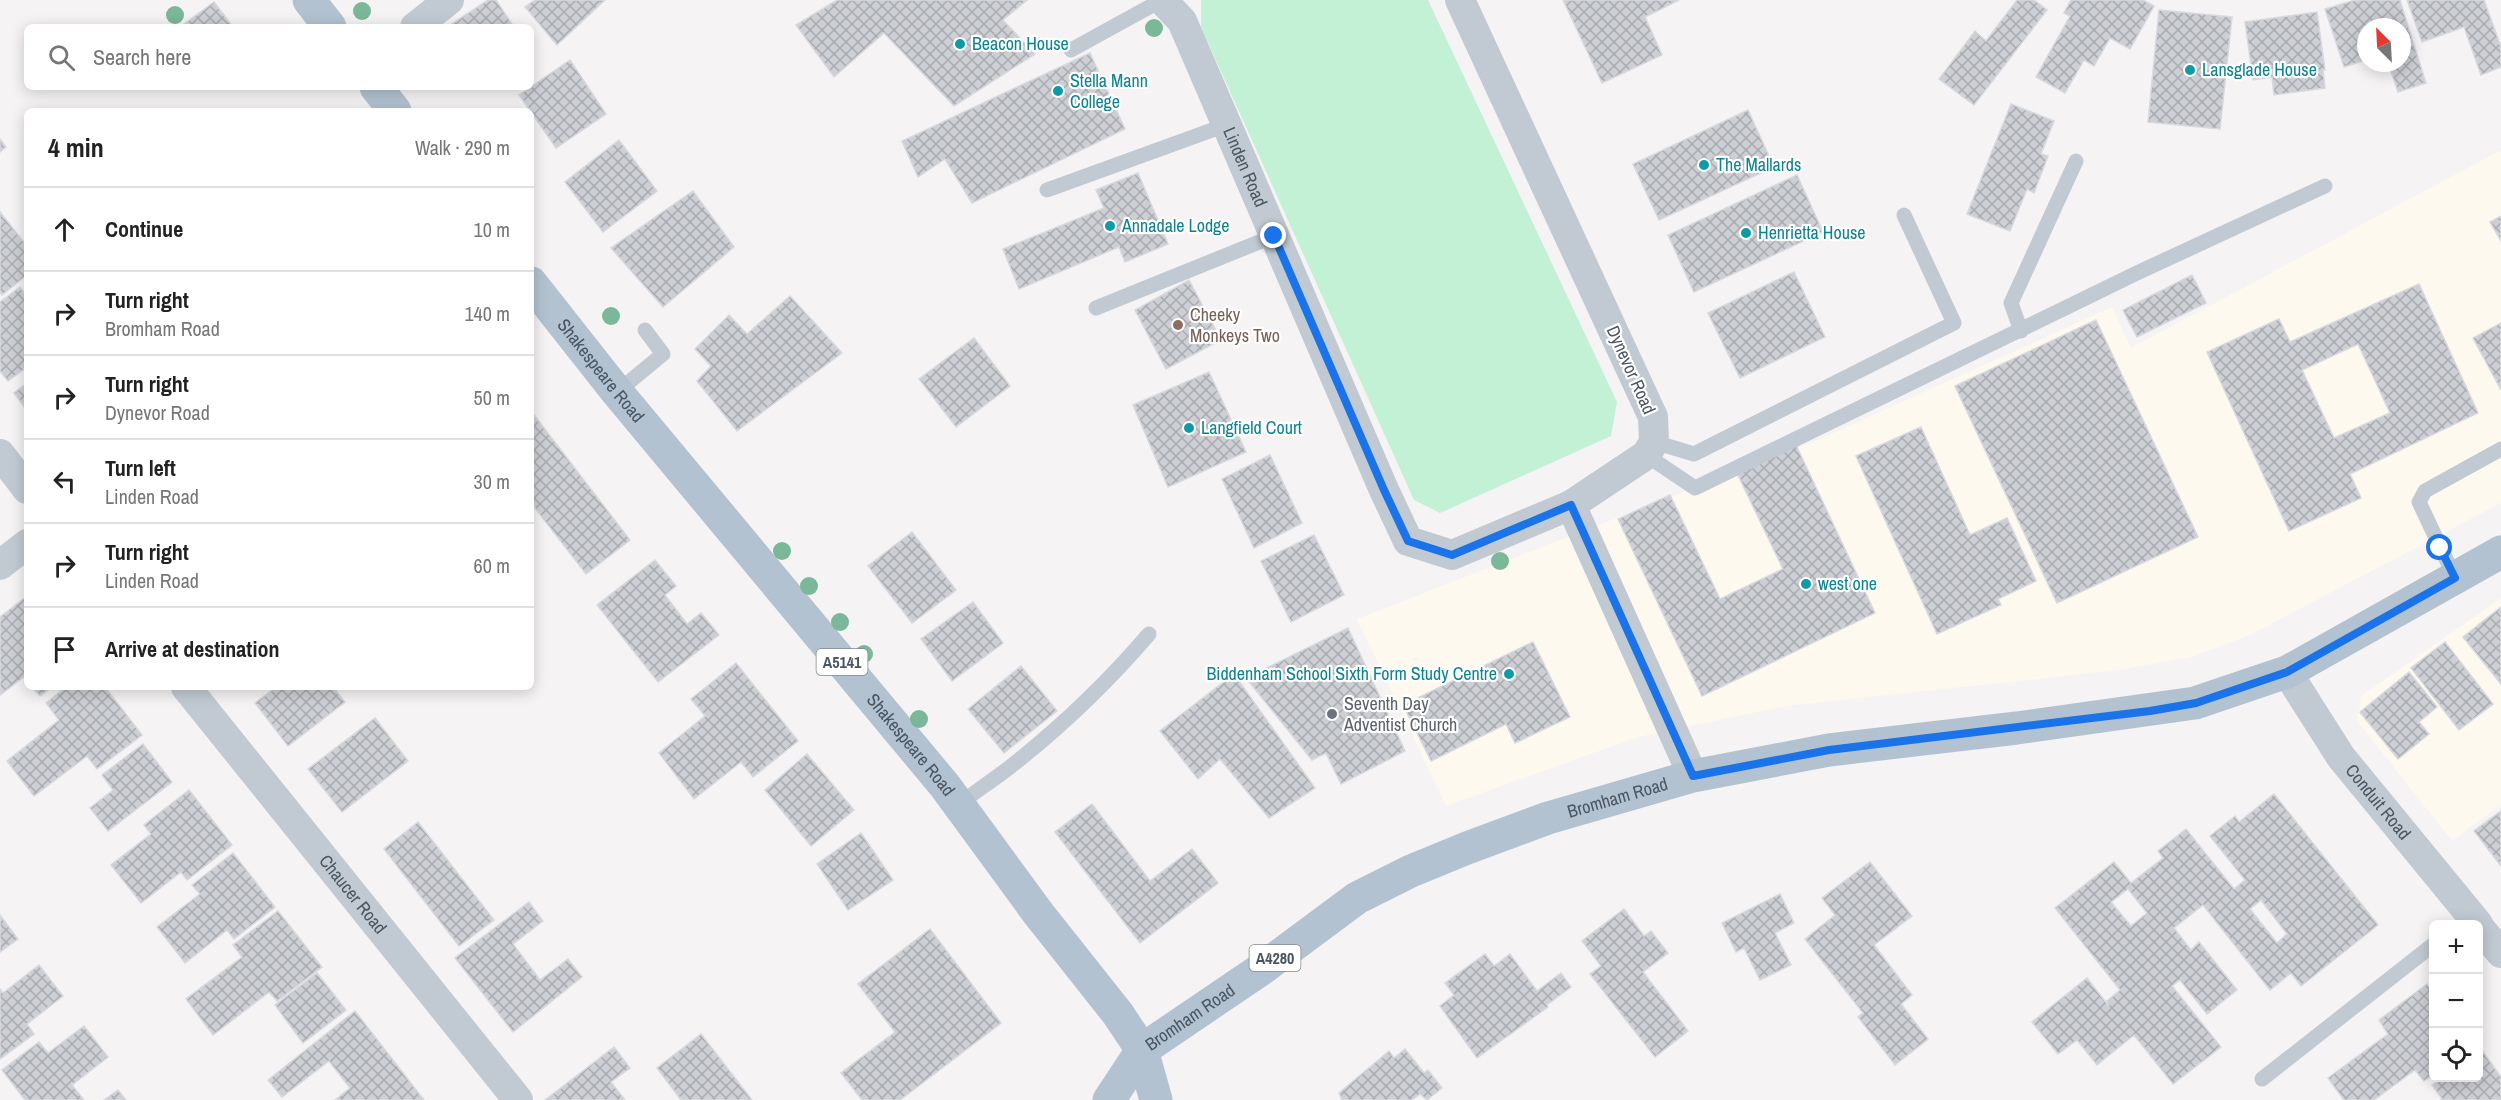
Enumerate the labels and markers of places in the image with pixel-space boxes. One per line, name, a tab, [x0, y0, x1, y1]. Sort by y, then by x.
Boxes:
place label: Beacon House	[972, 31, 1069, 56]
marker: Beacon House	[953, 37, 967, 51]
place label: Lansglade House	[2202, 57, 2317, 82]
marker: Lansglade House	[2183, 63, 2197, 77]
place label: Stella Mann College	[1070, 68, 1148, 114]
marker: Stella Mann College	[1051, 84, 1065, 98]
place label: The Mallards	[1716, 152, 1801, 177]
marker: The Mallards	[1697, 158, 1711, 172]
place label: Annadale Lodge	[1121, 213, 1230, 238]
marker: Annadale Lodge	[1103, 219, 1117, 233]
place label: Henrietta House	[1758, 220, 1865, 245]
marker: Henrietta House	[1739, 226, 1753, 240]
place label: Cheeky Monkeys Two	[1190, 302, 1280, 348]
marker: Cheeky Monkeys Two	[1171, 318, 1185, 332]
place label: Langfield Court	[1201, 415, 1302, 440]
marker: Langfield Court	[1182, 421, 1196, 435]
place label: west one	[1818, 571, 1877, 596]
marker: west one	[1799, 577, 1813, 591]
place label: Biddenham School Sixth Form Study Centre	[1206, 661, 1497, 686]
marker: Biddenham School Sixth Form Study Centre	[1502, 667, 1516, 681]
place label: Seventh Day Adventist Church	[1343, 691, 1457, 737]
marker: Seventh Day Adventist Church	[1325, 707, 1339, 721]

